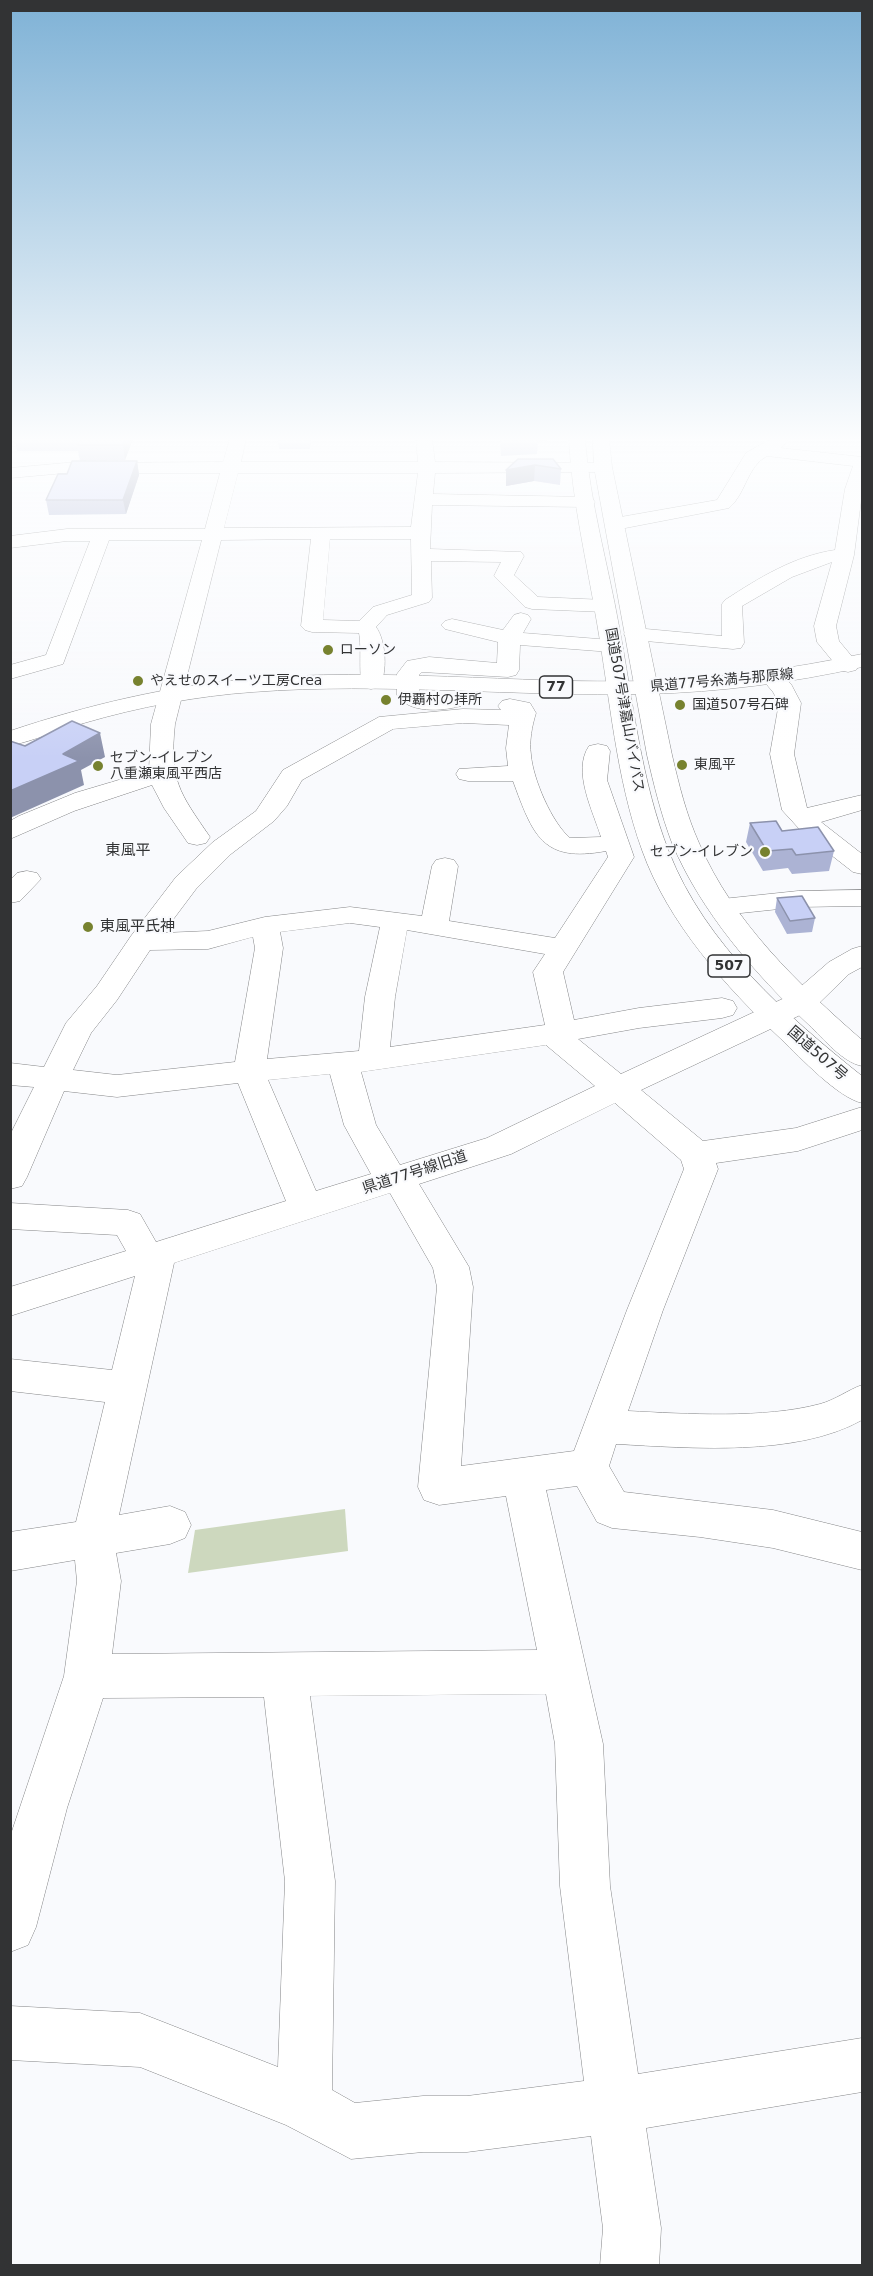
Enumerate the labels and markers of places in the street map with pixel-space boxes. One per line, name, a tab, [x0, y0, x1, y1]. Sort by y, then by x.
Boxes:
place label: ローソン	[340, 642, 396, 658]
marker: ローソン	[321, 643, 335, 657]
place label: やえせのスイーツ工房Crea	[150, 673, 322, 689]
marker: やえせのスイーツ工房Crea	[131, 674, 145, 688]
place label: 伊覇村の拝所	[398, 692, 482, 708]
marker: 伊覇村の拝所	[379, 693, 393, 707]
place label: 国道507号石碑	[692, 697, 789, 713]
marker: 国道507号石碑	[673, 698, 687, 712]
place label: セブン-イレブン 八重瀬東風平西店	[110, 750, 222, 782]
place label: 東風平	[694, 757, 736, 773]
marker: 東風平	[675, 758, 689, 772]
marker: セブン-イレブン 八重瀬東風平西店	[91, 759, 105, 773]
place label: セブン-イレブン	[650, 844, 753, 860]
marker: セブン-イレブン	[758, 845, 772, 859]
place label: 東風平氏神	[100, 918, 175, 936]
marker: 東風平氏神	[81, 920, 95, 934]

